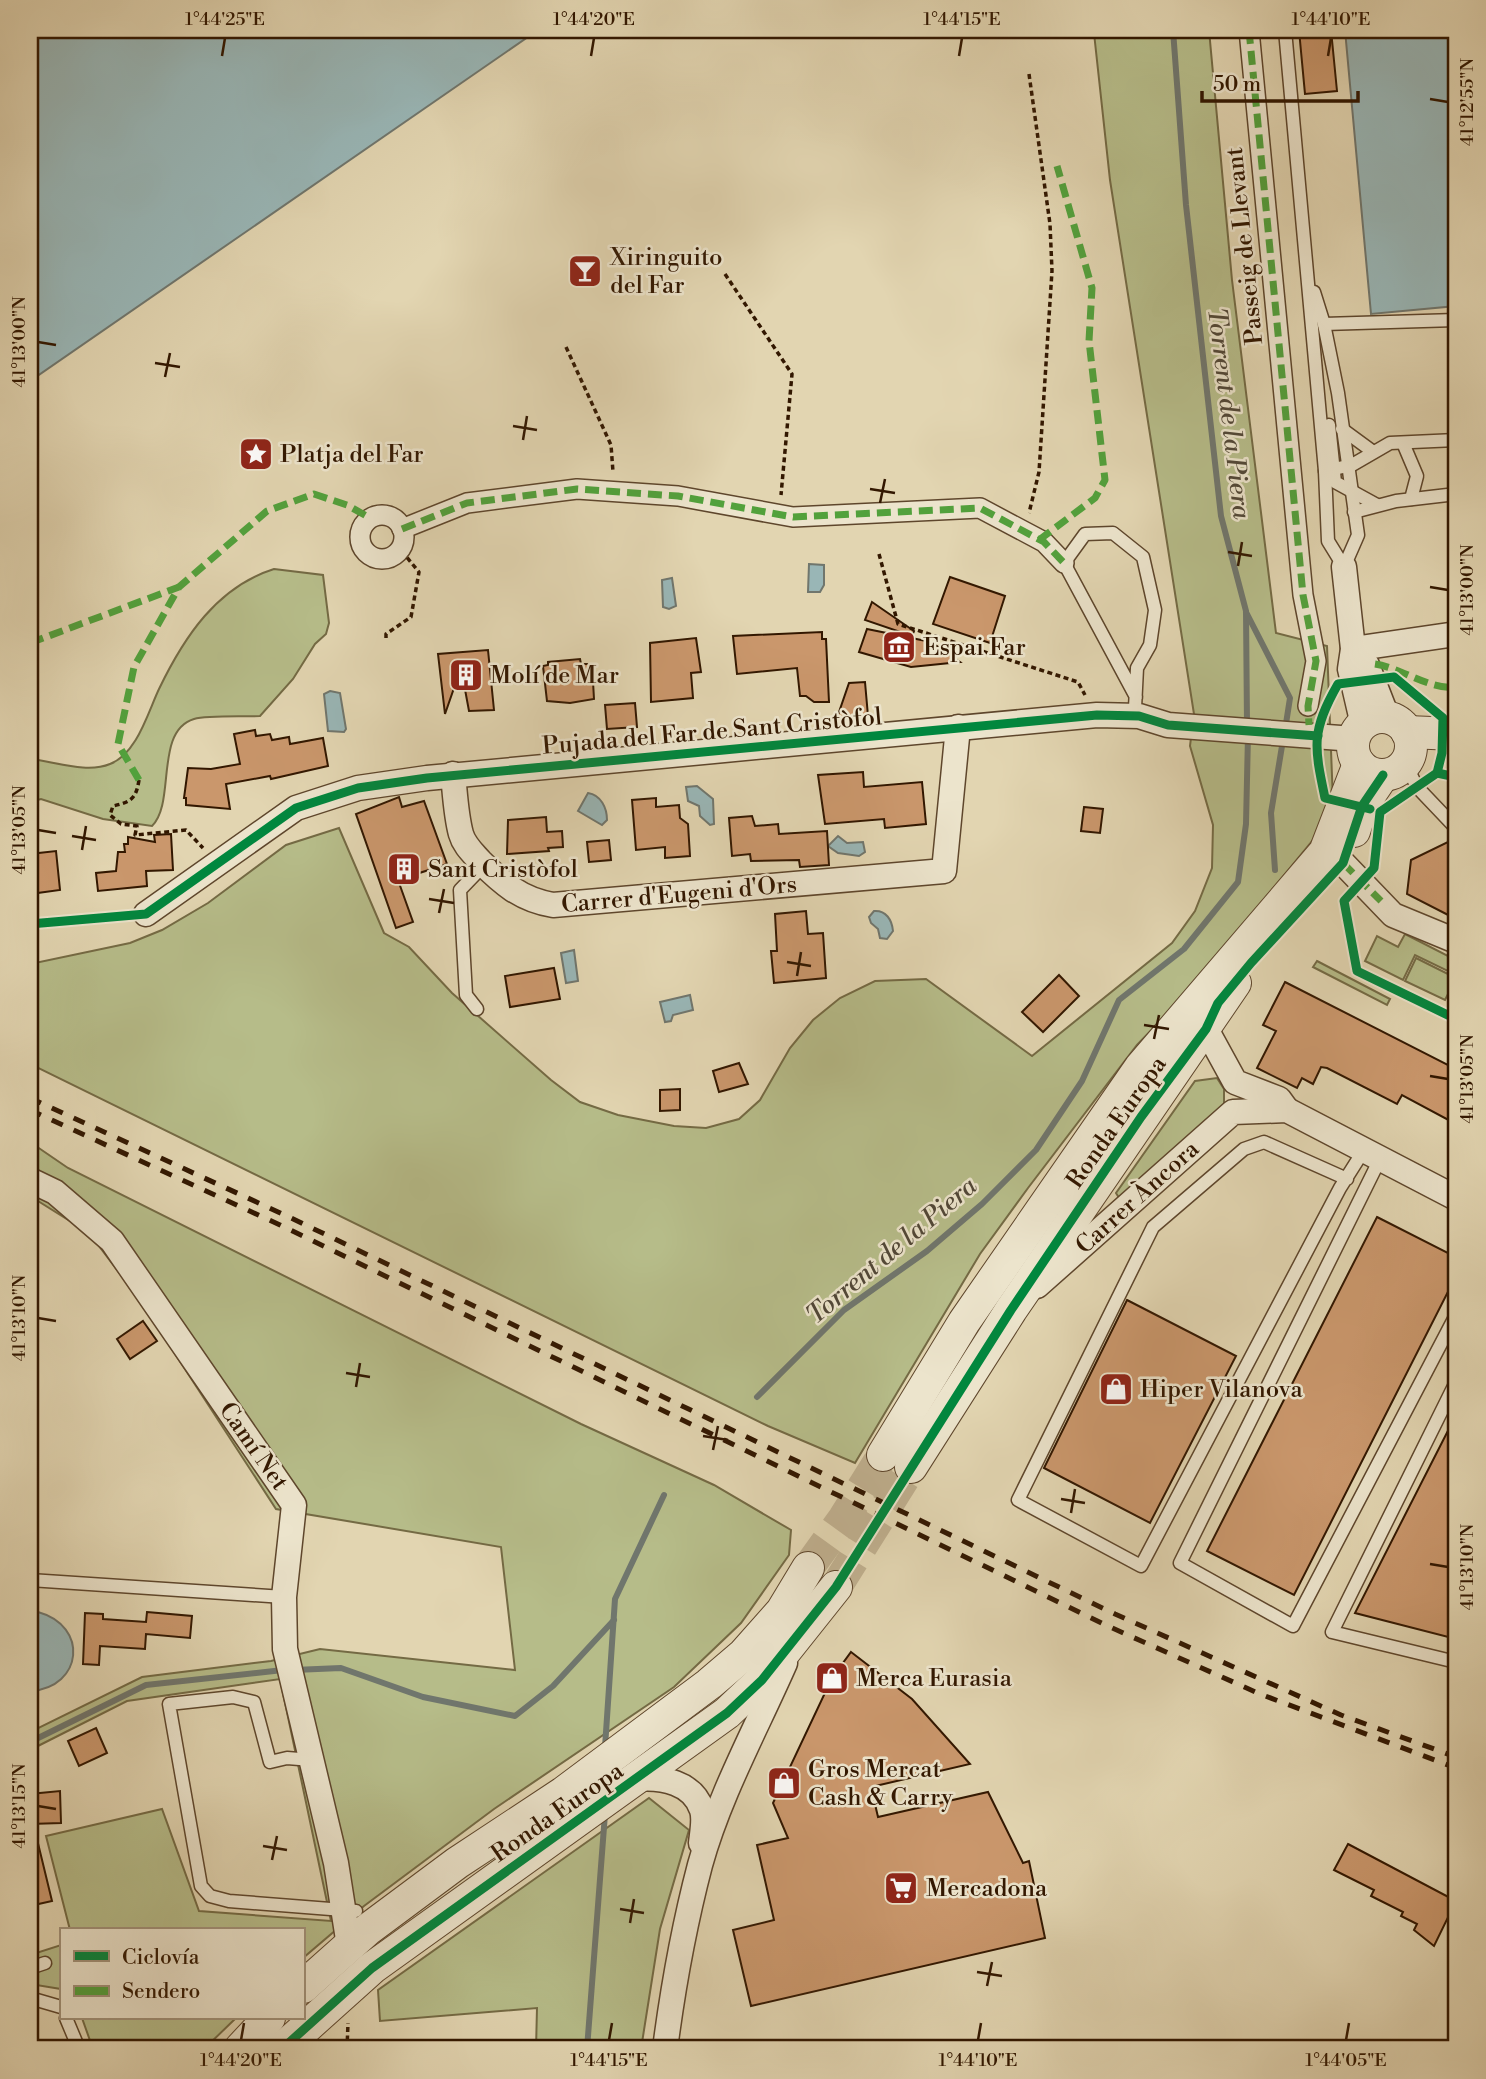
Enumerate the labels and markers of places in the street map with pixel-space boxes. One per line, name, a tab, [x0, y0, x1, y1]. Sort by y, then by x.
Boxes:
place label: Xiringuito del Far	[609, 243, 723, 301]
bar icon: Xiringuito del Far	[566, 252, 604, 290]
place icon: Platja del Far	[237, 435, 275, 473]
place label: Platja del Far	[280, 440, 424, 470]
museum icon: Espai Far	[880, 628, 918, 666]
place label: Espai Far	[923, 633, 1026, 663]
building icon: Molí de Mar	[447, 656, 485, 694]
place label: Molí de Mar	[490, 661, 619, 691]
building icon: Sant Cristòfol	[385, 850, 423, 888]
place label: Sant Cristòfol	[428, 855, 578, 885]
shop icon: Hiper Vilanova	[1097, 1370, 1135, 1408]
place label: Hiper Vilanova	[1140, 1375, 1304, 1405]
shop icon: Merca Eurasia	[813, 1659, 851, 1697]
place label: Merca Eurasia	[856, 1664, 1013, 1694]
place label: Gros Mercat Cash & Carry	[808, 1755, 953, 1813]
shop icon: Gros Mercat Cash & Carry	[765, 1764, 803, 1802]
supermarket icon: Mercadona	[882, 1869, 920, 1907]
place label: Mercadona	[926, 1874, 1048, 1904]

